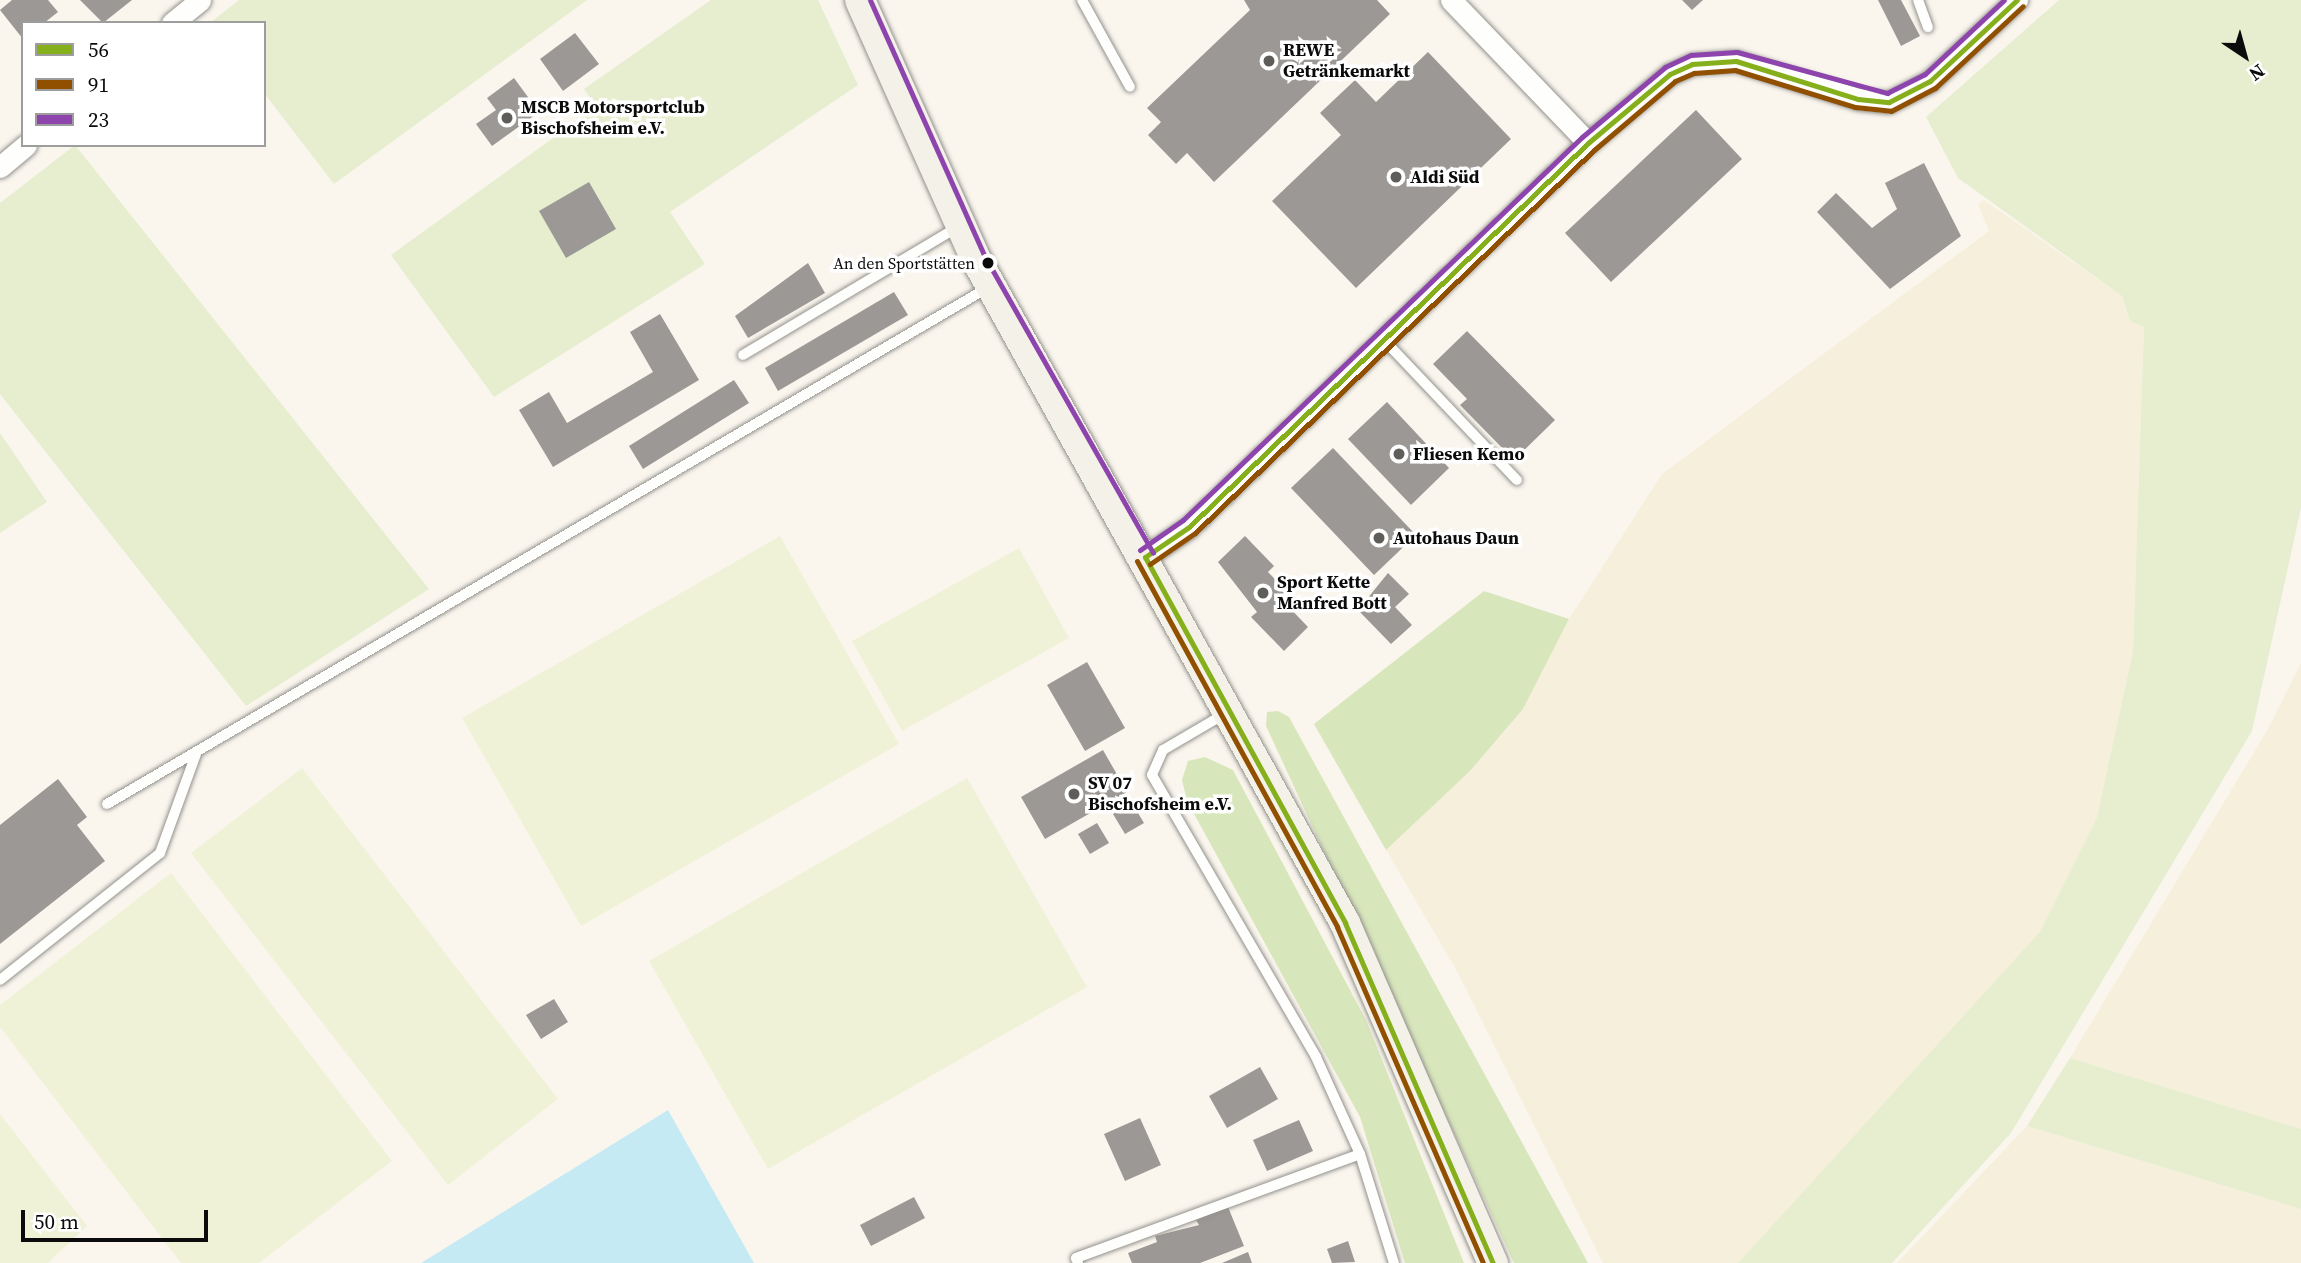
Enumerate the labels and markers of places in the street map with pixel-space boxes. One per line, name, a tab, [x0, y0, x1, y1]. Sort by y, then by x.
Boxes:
place label: REWE Getränkemarkt	[1283, 40, 1410, 82]
marker: REWE Getränkemarkt	[1261, 53, 1277, 69]
place label: MSCB Motorsportclub Bischofsheim e.V.	[521, 97, 705, 140]
marker: MSCB Motorsportclub Bischofsheim e.V.	[499, 110, 515, 126]
place label: Aldi Süd	[1410, 166, 1479, 188]
marker: Aldi Süd	[1388, 169, 1404, 185]
place label: An den Sportstätten	[833, 253, 975, 273]
marker: An den Sportstätten	[981, 256, 995, 270]
place label: Fliesen Kemo	[1413, 443, 1525, 465]
marker: Fliesen Kemo	[1391, 446, 1407, 462]
place label: Autohaus Daun	[1393, 527, 1519, 549]
marker: Autohaus Daun	[1371, 530, 1387, 546]
place label: Sport Kette Manfred Bott	[1277, 572, 1387, 614]
marker: Sport Kette Manfred Bott	[1255, 585, 1271, 601]
place label: SV 07 Bischofsheim e.V.	[1088, 773, 1232, 816]
marker: SV 07 Bischofsheim e.V.	[1066, 786, 1082, 802]

